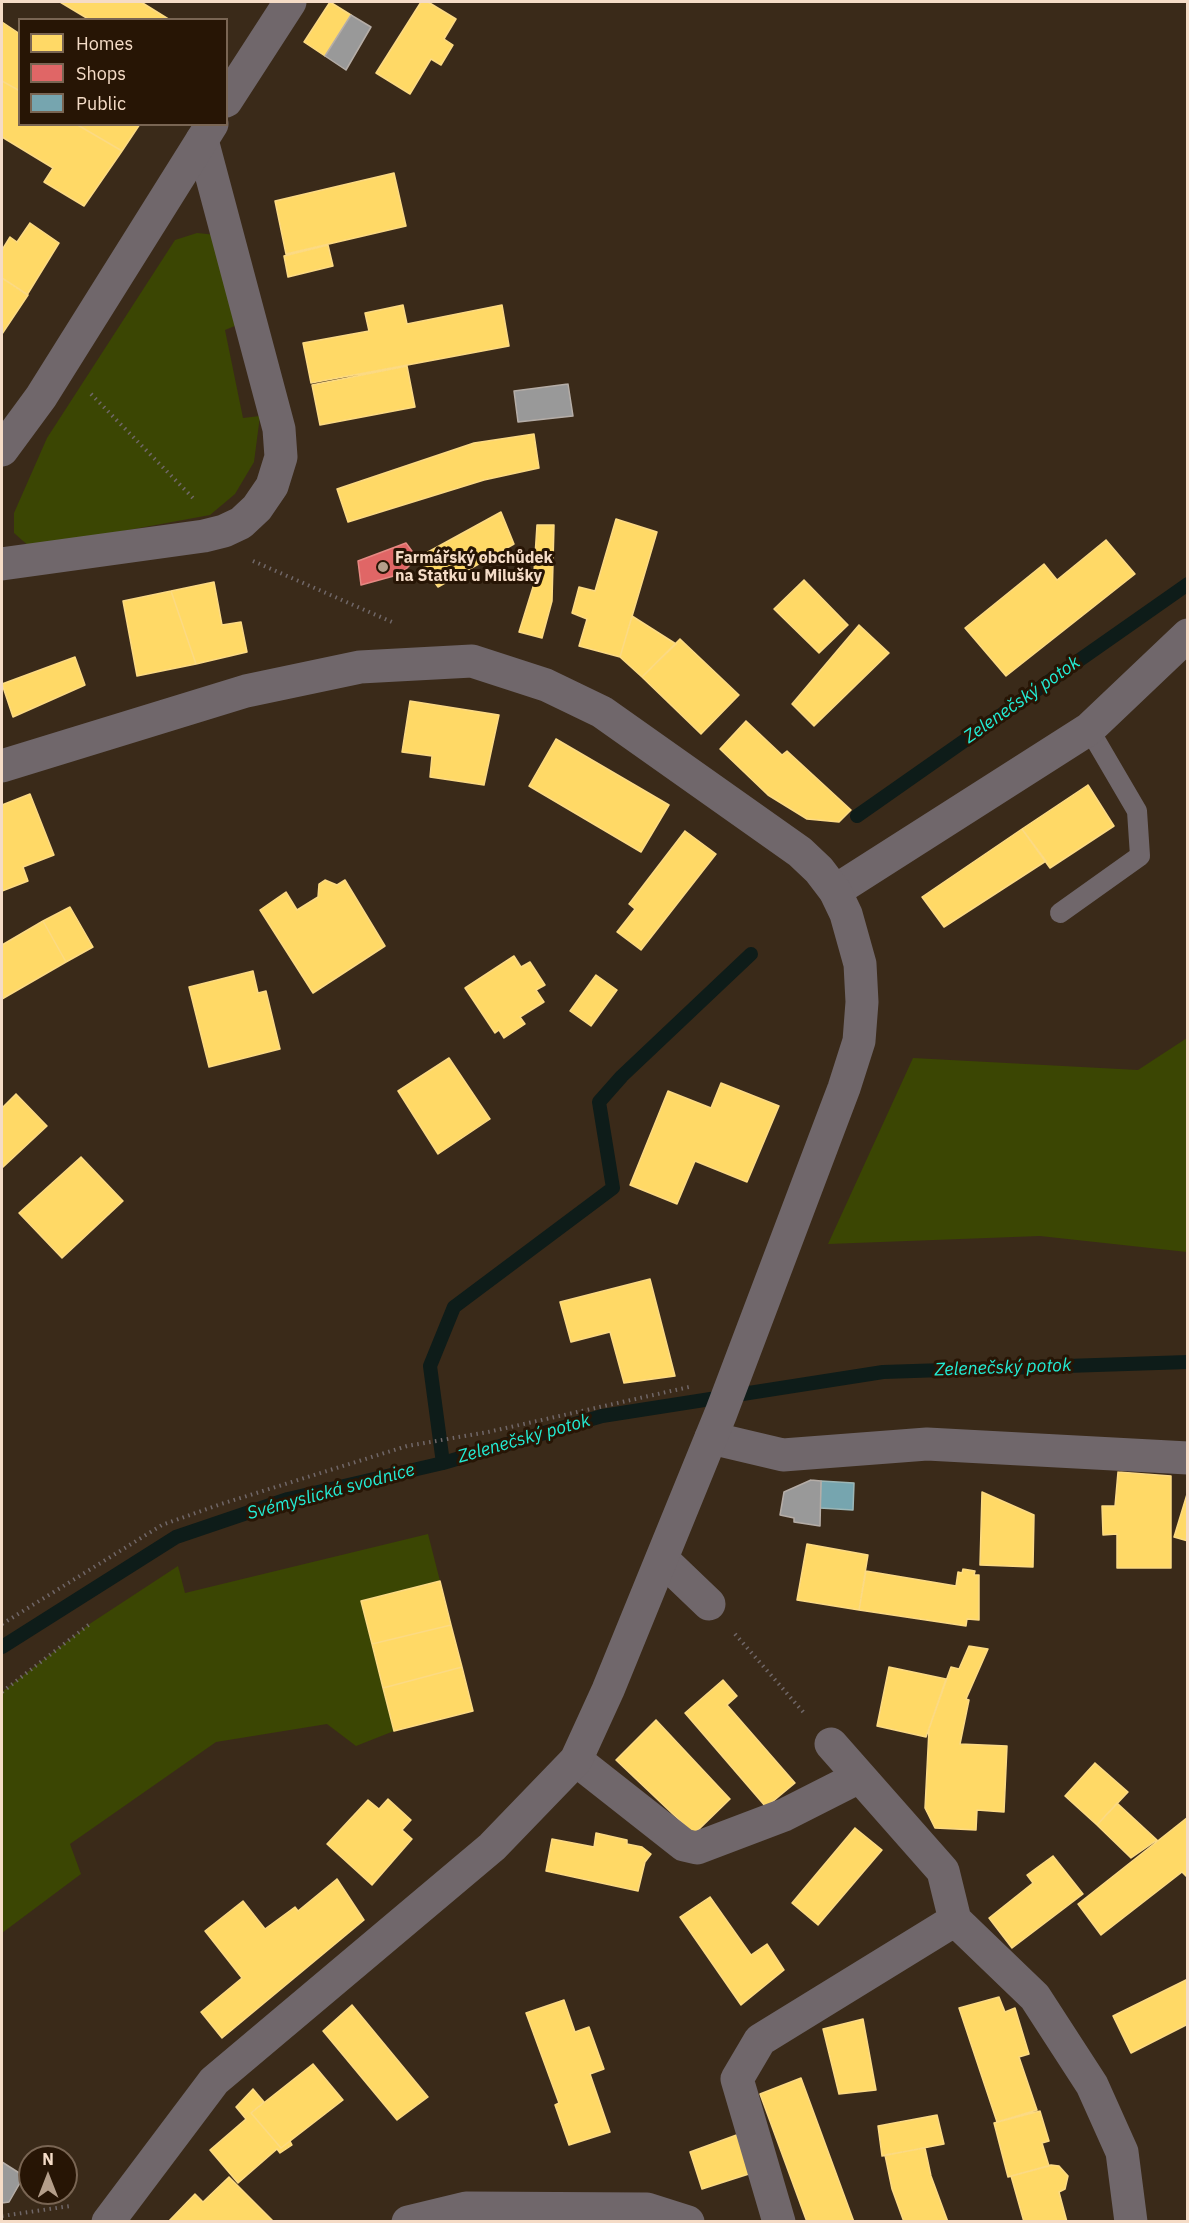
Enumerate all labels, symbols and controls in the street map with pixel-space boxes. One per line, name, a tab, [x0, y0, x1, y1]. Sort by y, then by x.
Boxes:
legend	[18, 18, 228, 126]
text: Homes	[76, 32, 133, 55]
text: Shops	[76, 62, 126, 85]
text: Public	[76, 92, 126, 115]
place label: Farmářský obchůdek na Statku u Milušky	[395, 548, 553, 586]
marker: Farmářský obchůdek na Statku u Milušky	[376, 560, 390, 574]
water label: Zelenečský potok	[960, 652, 1084, 748]
water label: Zelenečský potok	[934, 1355, 1072, 1381]
water label: Zelenečský potok	[455, 1410, 593, 1468]
water label: Svémyslická svodnice	[245, 1459, 417, 1525]
north arrow	[18, 2145, 78, 2205]
text: N	[42, 2149, 54, 2169]

